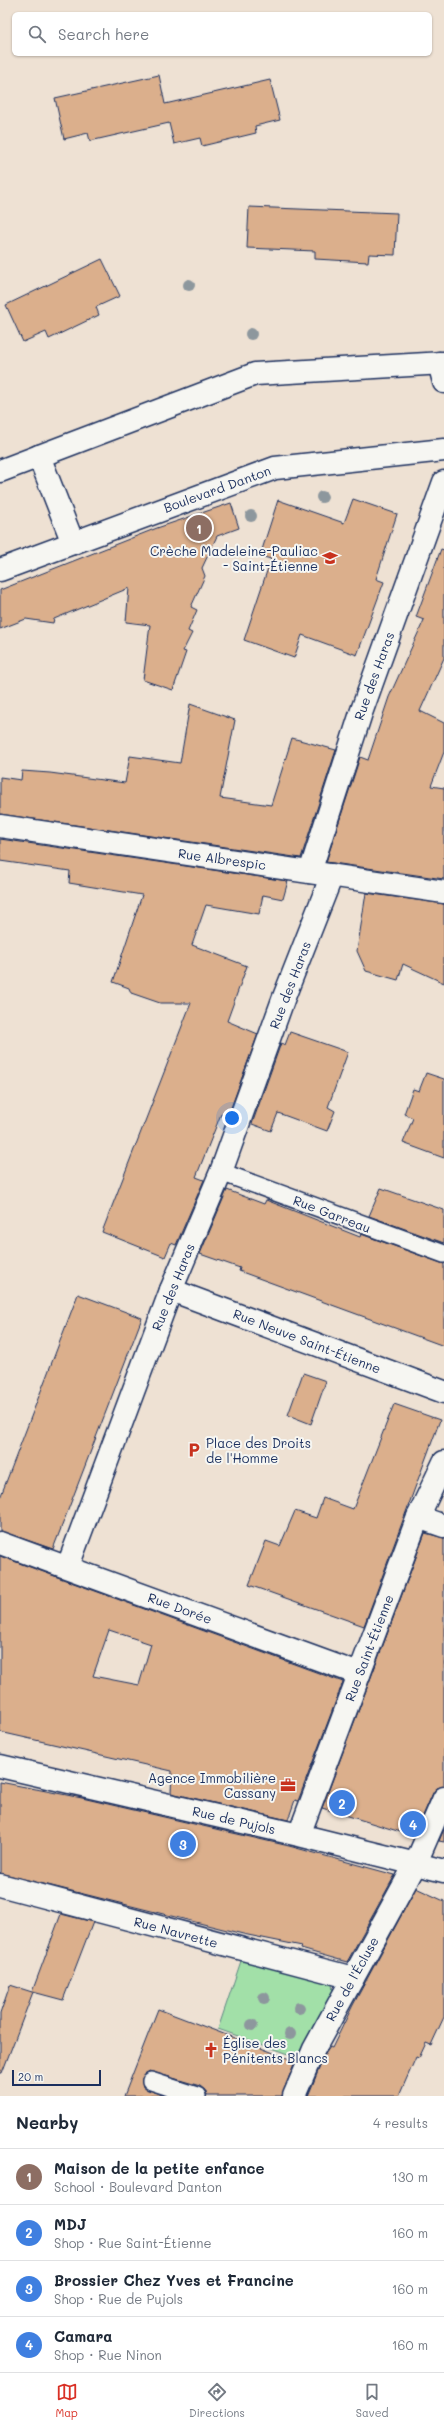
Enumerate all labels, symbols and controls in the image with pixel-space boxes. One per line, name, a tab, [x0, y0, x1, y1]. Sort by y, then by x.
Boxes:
search box	[12, 12, 432, 56]
icon: search	[26, 23, 48, 45]
text: Search here	[58, 24, 149, 44]
street label: Boulevard Danton	[161, 461, 273, 516]
pin: 1	[186, 513, 212, 543]
place label: Crèche Madeleine-Pauliac - Saint-Étienne	[150, 542, 318, 574]
school or university icon: Crèche Madeleine-Pauliac - Saint-Étienne	[321, 549, 339, 567]
street label: Rue des Haras	[350, 629, 397, 722]
street label: Rue Albrespic	[177, 844, 268, 873]
street label: Rue des Haras	[265, 938, 314, 1031]
your location	[222, 1108, 242, 1128]
street label: Rue Garreau	[291, 1191, 373, 1236]
street label: Rue des Haras	[147, 1241, 198, 1333]
street label: Rue Neuve Saint-Étienne	[231, 1304, 383, 1377]
place label: Place des Droits de l'Homme	[206, 1434, 311, 1466]
parking icon: Place des Droits de l'Homme	[185, 1441, 203, 1459]
street label: Rue Dorée	[146, 1588, 215, 1627]
street label: Rue Saint-Étienne	[340, 1592, 397, 1704]
place label: Agence Immobilière Cassany	[148, 1769, 276, 1801]
office icon: Agence Immobilière Cassany	[279, 1776, 297, 1794]
pin: 2	[329, 1788, 355, 1818]
street label: Rue de Pujols	[191, 1802, 277, 1837]
pin: 4	[400, 1809, 426, 1839]
pin: 3	[170, 1829, 196, 1859]
street label: Rue Navrette	[132, 1912, 220, 1951]
street label: Rue de l'Écluse	[321, 1933, 382, 2024]
place label: Église des Pénitents Blancs	[223, 2034, 328, 2066]
church icon: Église des Pénitents Blancs	[202, 2041, 220, 2059]
scale bar	[12, 2068, 101, 2087]
text: 20 m	[18, 2069, 43, 2084]
text: Nearby	[16, 2111, 78, 2133]
text: 4 results	[373, 2114, 428, 2131]
text: Maison de la petite enfance	[54, 2158, 264, 2178]
text: 1	[26, 2168, 32, 2185]
text: 130 m	[392, 2168, 428, 2185]
text: School · Boulevard Danton	[54, 2178, 222, 2195]
text: MDJ	[54, 2214, 87, 2234]
text: 2	[25, 2224, 33, 2241]
text: 160 m	[392, 2224, 428, 2241]
text: Shop · Rue Saint-Étienne	[54, 2234, 211, 2251]
text: Brossier Chez Yves et Francine	[54, 2270, 294, 2290]
text: 3	[25, 2280, 33, 2297]
text: 160 m	[392, 2280, 428, 2297]
text: Shop · Rue de Pujols	[54, 2290, 183, 2307]
text: Camara	[54, 2326, 113, 2346]
text: 4	[25, 2336, 33, 2353]
text: 160 m	[392, 2336, 428, 2353]
text: Shop · Rue Ninon	[54, 2346, 162, 2363]
tab: Map	[56, 2381, 78, 2420]
tab: Directions	[189, 2381, 245, 2420]
tab: Saved	[356, 2381, 388, 2420]

